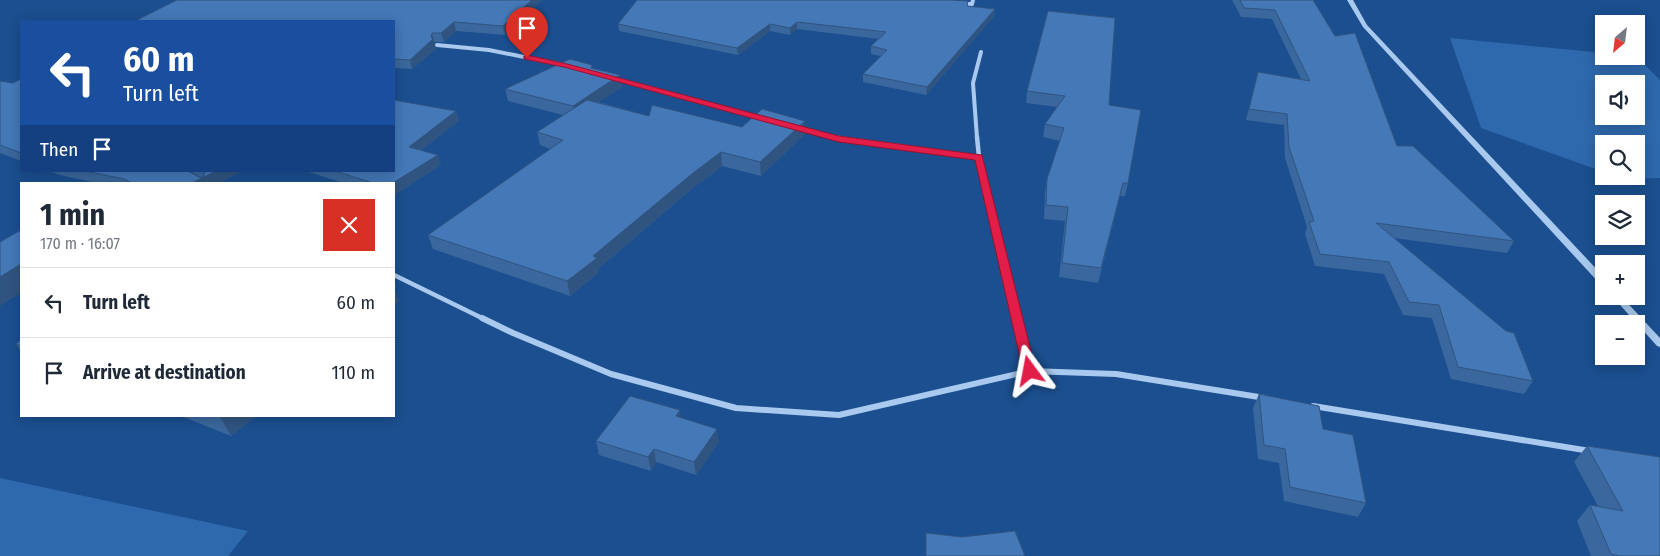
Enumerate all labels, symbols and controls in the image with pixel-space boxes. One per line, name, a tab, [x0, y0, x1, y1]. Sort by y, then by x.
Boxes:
pin	[506, 7, 548, 58]
icon: arrive	[513, 14, 541, 42]
north arrow	[1595, 15, 1645, 65]
map controls	[1595, 15, 1645, 365]
text: 60 m	[123, 38, 194, 80]
icon: left	[40, 40, 105, 105]
button: sound	[1595, 75, 1645, 125]
text: Turn left	[123, 80, 199, 107]
icon: arrive	[88, 135, 116, 163]
button: search	[1595, 135, 1645, 185]
text: Then	[40, 138, 78, 161]
button: layers	[1595, 195, 1645, 245]
text: 1 min	[40, 197, 105, 233]
button: close	[323, 199, 375, 251]
text: 170 m · 16:07	[40, 234, 120, 253]
button: +	[1595, 255, 1645, 305]
icon: left	[40, 289, 68, 317]
text: Turn left	[83, 291, 150, 314]
text: 60 m	[337, 291, 375, 314]
button: −	[1595, 315, 1645, 365]
position arrow	[1003, 344, 1055, 396]
icon: arrive	[40, 359, 68, 387]
text: Arrive at destination	[83, 361, 246, 384]
text: 110 m	[331, 361, 375, 384]

